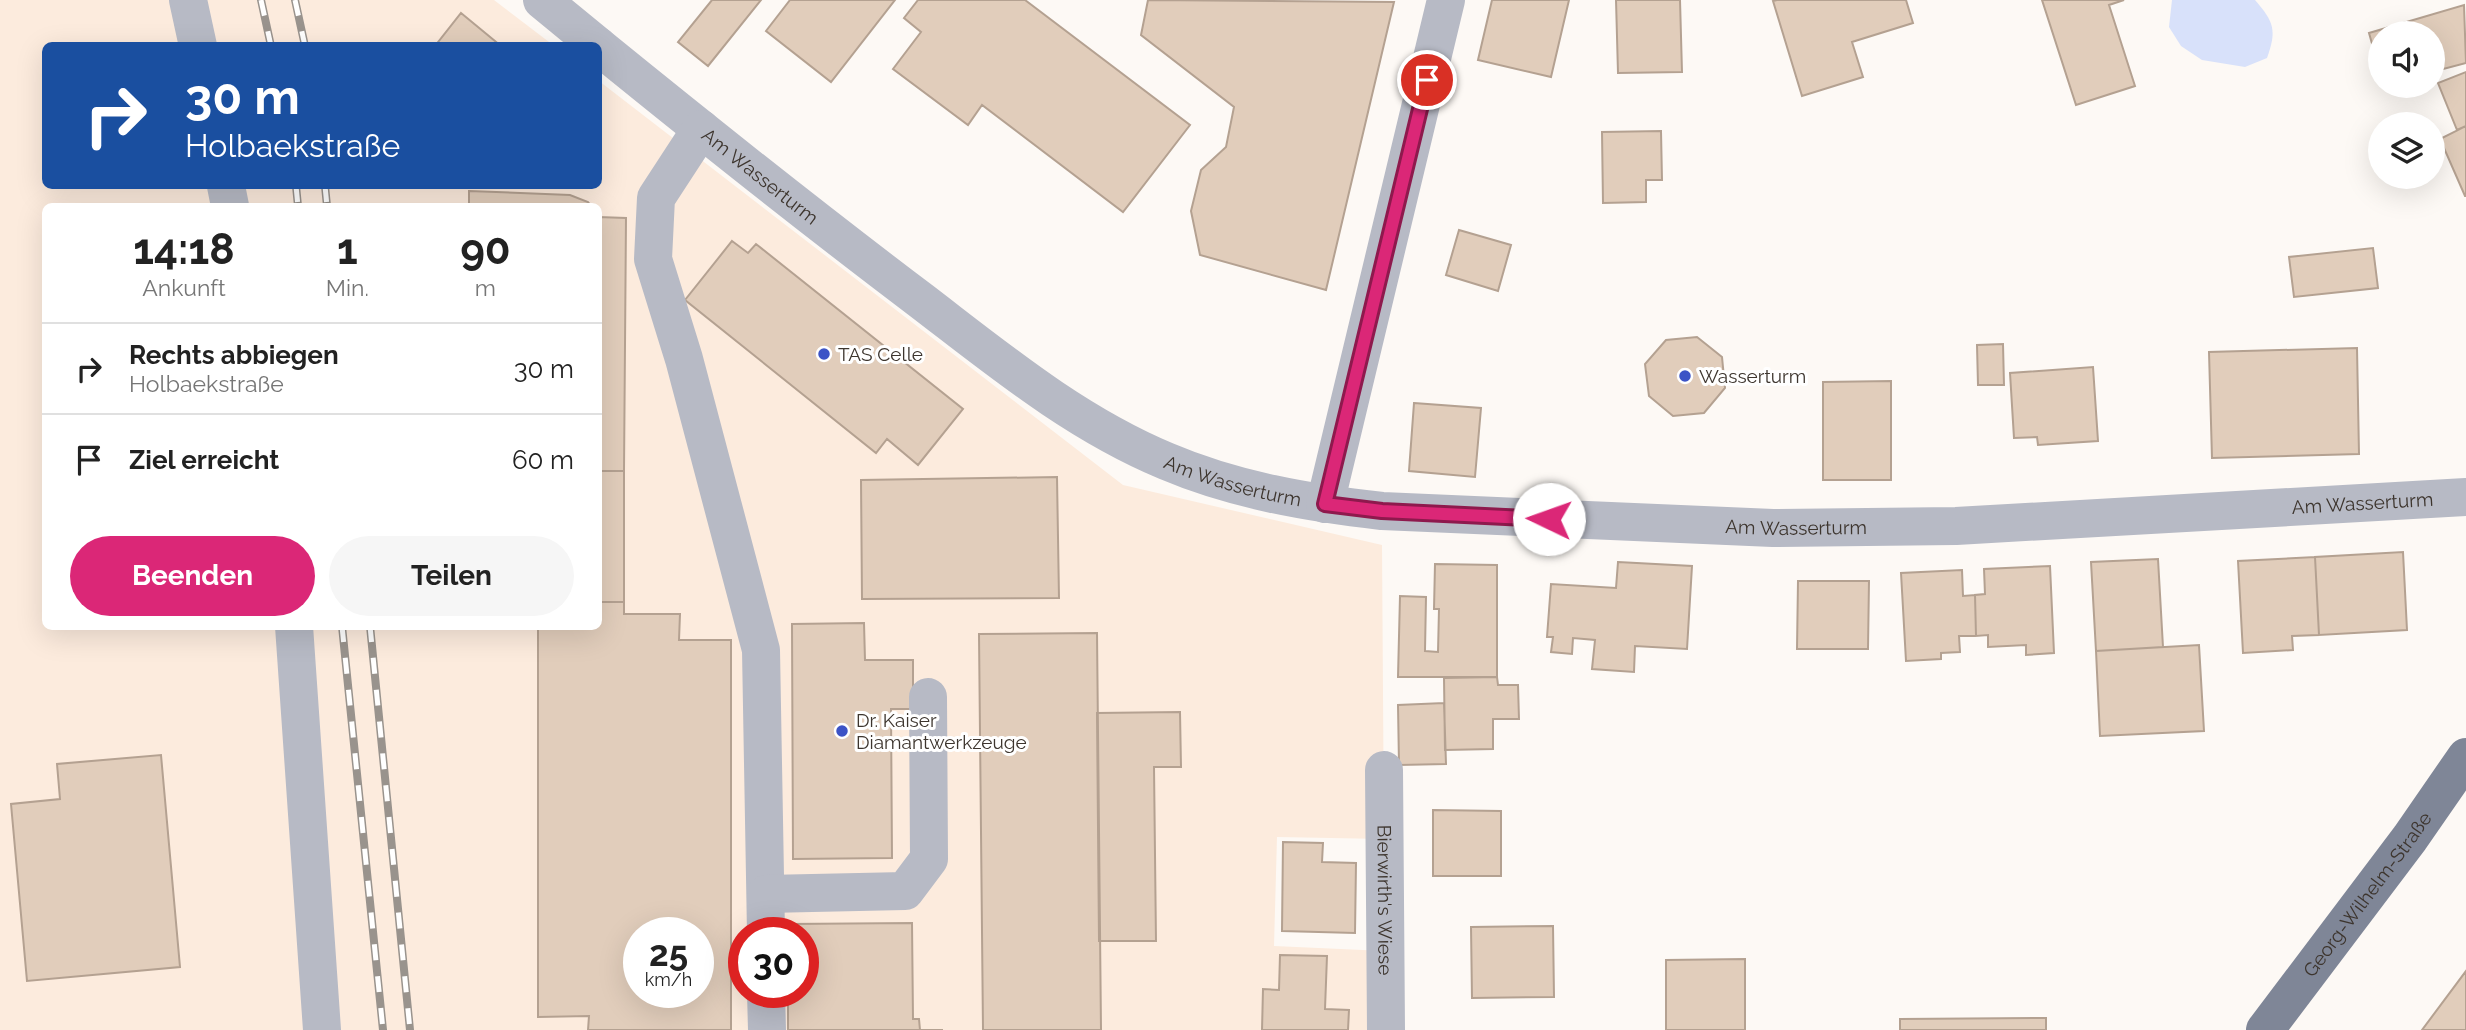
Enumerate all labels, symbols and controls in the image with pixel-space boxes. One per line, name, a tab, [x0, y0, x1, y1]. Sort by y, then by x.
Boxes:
map controls	[2368, 21, 2445, 189]
button: sound	[2368, 21, 2445, 98]
pin	[1397, 50, 1457, 110]
icon: arrive	[1408, 61, 1446, 99]
text: 30 m	[185, 68, 300, 125]
icon: right	[70, 70, 161, 161]
button: layers	[2368, 112, 2445, 189]
street label: Am Wasserturm	[698, 123, 823, 229]
text: Holbaekstraße	[185, 127, 400, 164]
text: 14:18	[133, 225, 235, 274]
text: 1	[337, 225, 358, 274]
text: 90	[460, 225, 511, 274]
text: Ankunft	[142, 274, 226, 301]
text: Min.	[326, 274, 369, 301]
text: m	[475, 274, 496, 301]
text: Rechts abbiegen	[129, 340, 339, 370]
place label: TAS Celle	[838, 343, 923, 365]
marker: TAS Celle	[816, 346, 832, 362]
icon: right	[70, 350, 108, 388]
text: 30 m	[514, 354, 574, 384]
place label: Wasserturm	[1699, 365, 1806, 387]
marker: Wasserturm	[1677, 368, 1693, 384]
text: Holbaekstraße	[129, 370, 284, 397]
icon: arrive	[70, 441, 108, 479]
text: Ziel erreicht	[129, 445, 279, 475]
text: 60 m	[512, 445, 574, 475]
street label: Am Wasserturm	[1161, 451, 1303, 510]
position arrow	[1512, 482, 1586, 556]
street label: Am Wasserturm	[2291, 488, 2434, 518]
street label: Am Wasserturm	[1725, 515, 1867, 539]
button: Beenden	[70, 536, 315, 616]
button: Teilen	[329, 536, 574, 616]
place label: Dr. Kaiser Diamantwerkzeuge	[856, 709, 1027, 753]
marker: Dr. Kaiser Diamantwerkzeuge	[834, 723, 850, 739]
street label: Georg-Wilhelm-Straße	[2298, 808, 2436, 981]
street label: Bierwirth's Wiese	[1373, 825, 1397, 975]
speed limit sign: 30	[728, 917, 819, 1008]
text: 25	[649, 933, 688, 974]
text: km/h	[645, 969, 692, 990]

